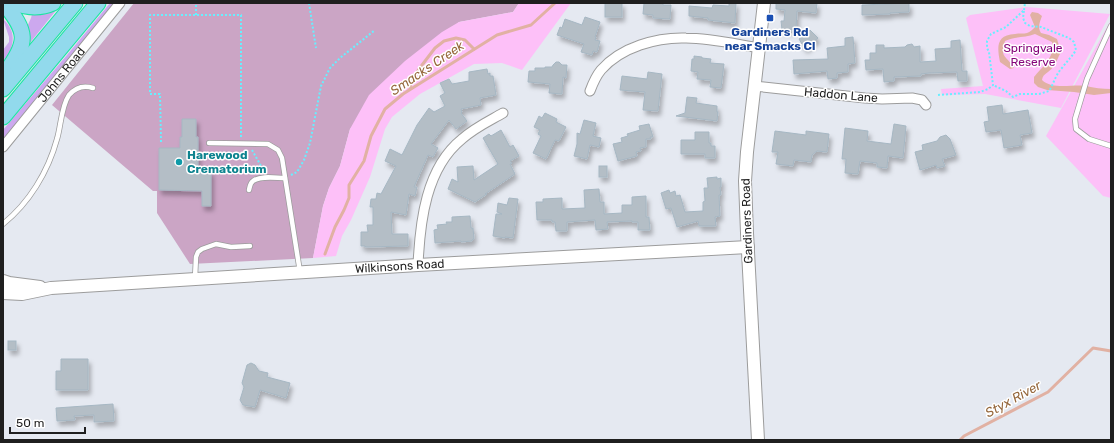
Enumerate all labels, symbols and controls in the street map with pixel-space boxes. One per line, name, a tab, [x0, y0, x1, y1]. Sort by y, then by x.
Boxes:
marker: Gardiners Rd near Smacks Cl	[765, 13, 775, 23]
place label: Gardiners Rd near Smacks Cl	[725, 25, 815, 53]
water label: Smacks Creek	[387, 38, 467, 98]
park label: Springvale Reserve	[1003, 41, 1063, 69]
street label: Johns Road	[35, 45, 88, 105]
street label: Haddon Lane	[804, 85, 879, 105]
place label: Harewood Crematorium	[187, 148, 266, 176]
marker: Harewood Crematorium	[174, 157, 184, 167]
street label: Gardiners Road	[739, 178, 755, 264]
street label: Wilkinsons Road	[354, 257, 445, 276]
water label: Styx River	[983, 377, 1044, 420]
scale bar	[10, 409, 85, 435]
text: 50 m	[16, 416, 44, 430]

